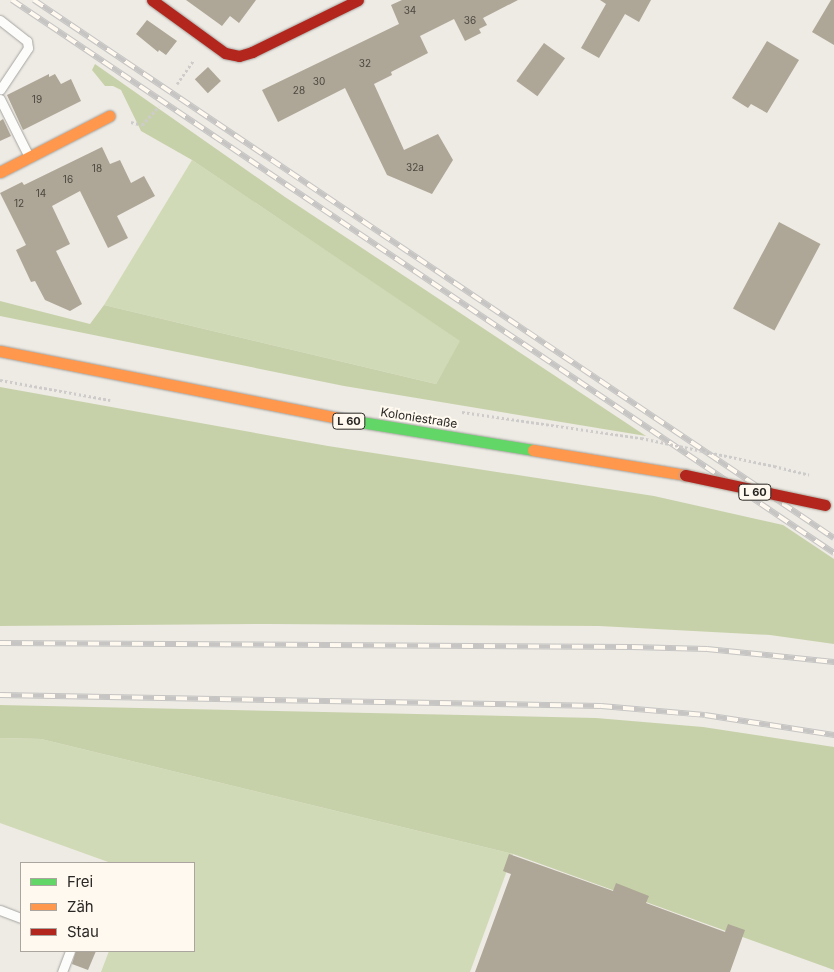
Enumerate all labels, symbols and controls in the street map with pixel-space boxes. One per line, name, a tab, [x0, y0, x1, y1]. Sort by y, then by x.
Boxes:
house number: 34	[404, 5, 416, 17]
house number: 36	[464, 15, 476, 27]
house number: 32	[359, 58, 371, 70]
house number: 30	[313, 76, 325, 88]
house number: 28	[293, 85, 305, 97]
house number: 19	[32, 94, 42, 106]
house number: 32a	[406, 162, 424, 174]
house number: 18	[92, 163, 102, 175]
house number: 16	[63, 174, 73, 186]
house number: 14	[36, 188, 46, 200]
house number: 12	[14, 198, 24, 210]
street label: Koloniestraße	[379, 405, 459, 431]
road number: L 60	[332, 412, 366, 430]
road number: L 60	[738, 484, 772, 501]
legend	[20, 862, 195, 952]
text: Frei	[67, 872, 93, 891]
text: Zäh	[67, 897, 94, 916]
text: Stau	[67, 922, 99, 941]

